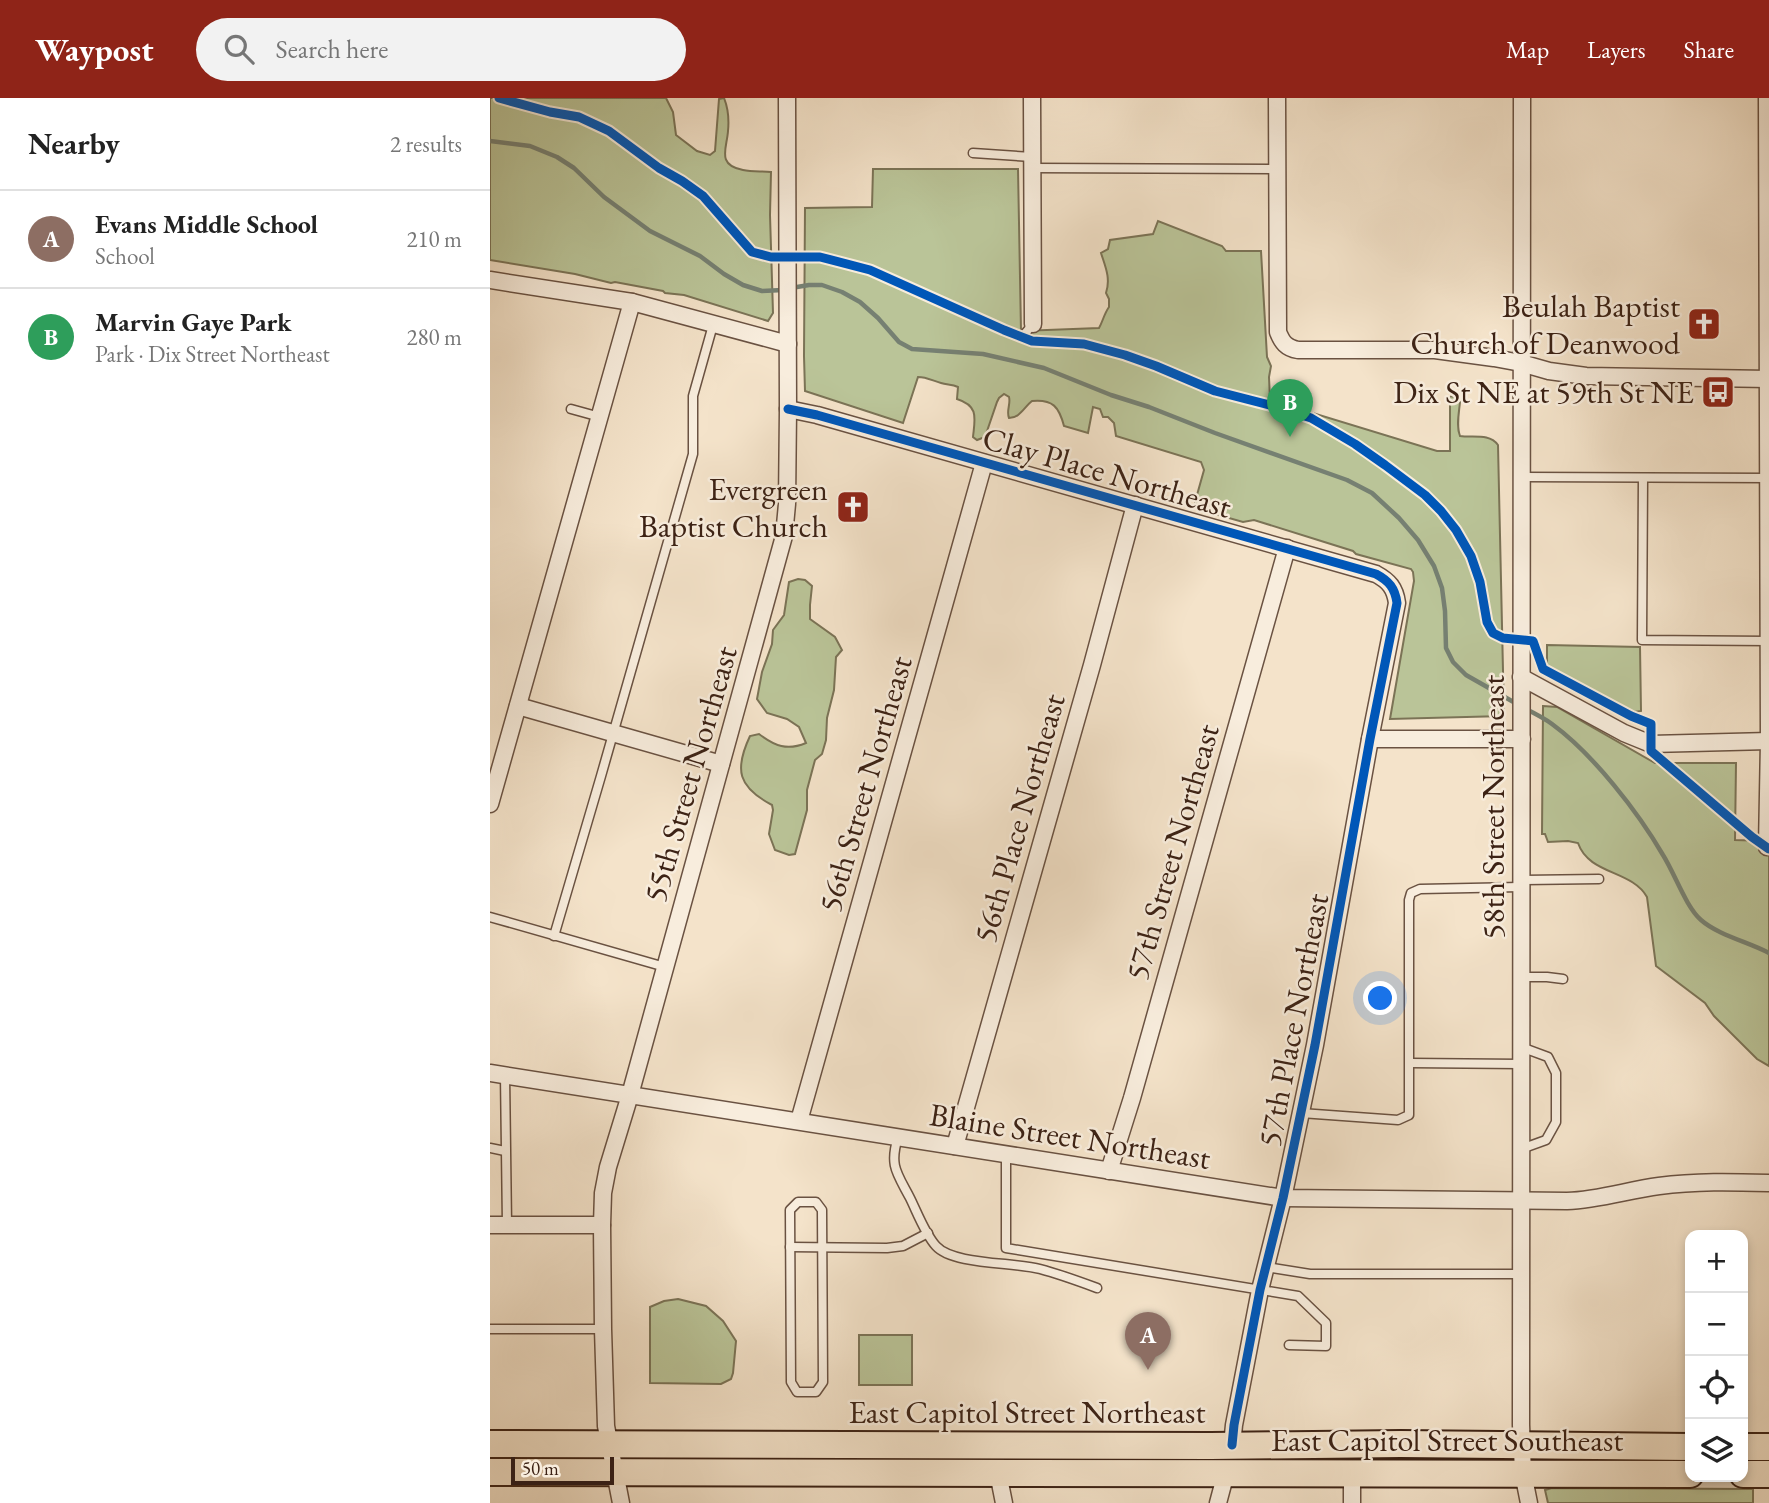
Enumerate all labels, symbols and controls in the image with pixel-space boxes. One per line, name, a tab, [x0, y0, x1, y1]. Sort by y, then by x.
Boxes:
search box	[196, 18, 686, 81]
text: Waypost	[35, 28, 154, 71]
icon: search	[220, 30, 258, 68]
text: Search here	[276, 32, 388, 66]
text: Map	[1506, 34, 1549, 65]
text: Layers	[1587, 34, 1646, 65]
text: Share	[1684, 34, 1734, 65]
text: Nearby	[28, 124, 120, 163]
text: 2 results	[390, 129, 462, 159]
text: Evans Middle School	[95, 207, 318, 241]
text: A	[43, 224, 59, 254]
text: 210 m	[406, 224, 462, 254]
text: School	[95, 241, 155, 271]
place label: Beulah Baptist Church of Deanwood	[1410, 285, 1681, 364]
text: Marvin Gaye Park	[95, 305, 292, 339]
church icon: Beulah Baptist Church of Deanwood	[1685, 305, 1723, 343]
text: B	[44, 322, 58, 352]
text: 280 m	[406, 322, 462, 352]
text: Park · Dix Street Northeast	[95, 339, 330, 369]
place label: Dix St NE at 59th St NE	[1393, 371, 1694, 413]
bus stop icon: Dix St NE at 59th St NE	[1699, 373, 1737, 411]
pin: B	[1267, 379, 1313, 437]
street label: Clay Place Northeast	[978, 416, 1236, 528]
place label: Evergreen Baptist Church	[639, 468, 828, 547]
church icon: Evergreen Baptist Church	[834, 488, 872, 526]
street label: 55th Street Northeast	[633, 641, 747, 907]
street label: 56th Street Northeast	[808, 651, 922, 917]
street label: 58th Street Northeast	[1472, 675, 1514, 939]
street label: 56th Place Northeast	[963, 689, 1075, 947]
street label: 57th Street Northeast	[1115, 719, 1229, 985]
street label: 57th Place Northeast	[1248, 890, 1338, 1150]
your location	[1363, 981, 1397, 1015]
street label: Blaine Street Northeast	[927, 1093, 1213, 1179]
map controls	[1685, 1230, 1748, 1482]
button: +	[1685, 1230, 1748, 1293]
button: −	[1685, 1293, 1748, 1356]
pin: A	[1125, 1312, 1171, 1370]
button: locate	[1685, 1356, 1748, 1419]
street label: East Capitol Street Northeast	[849, 1391, 1205, 1433]
street label: East Capitol Street Southeast	[1271, 1419, 1623, 1461]
button: layers	[1685, 1419, 1748, 1482]
scale bar	[511, 1454, 614, 1486]
text: 50 m	[522, 1456, 559, 1481]

